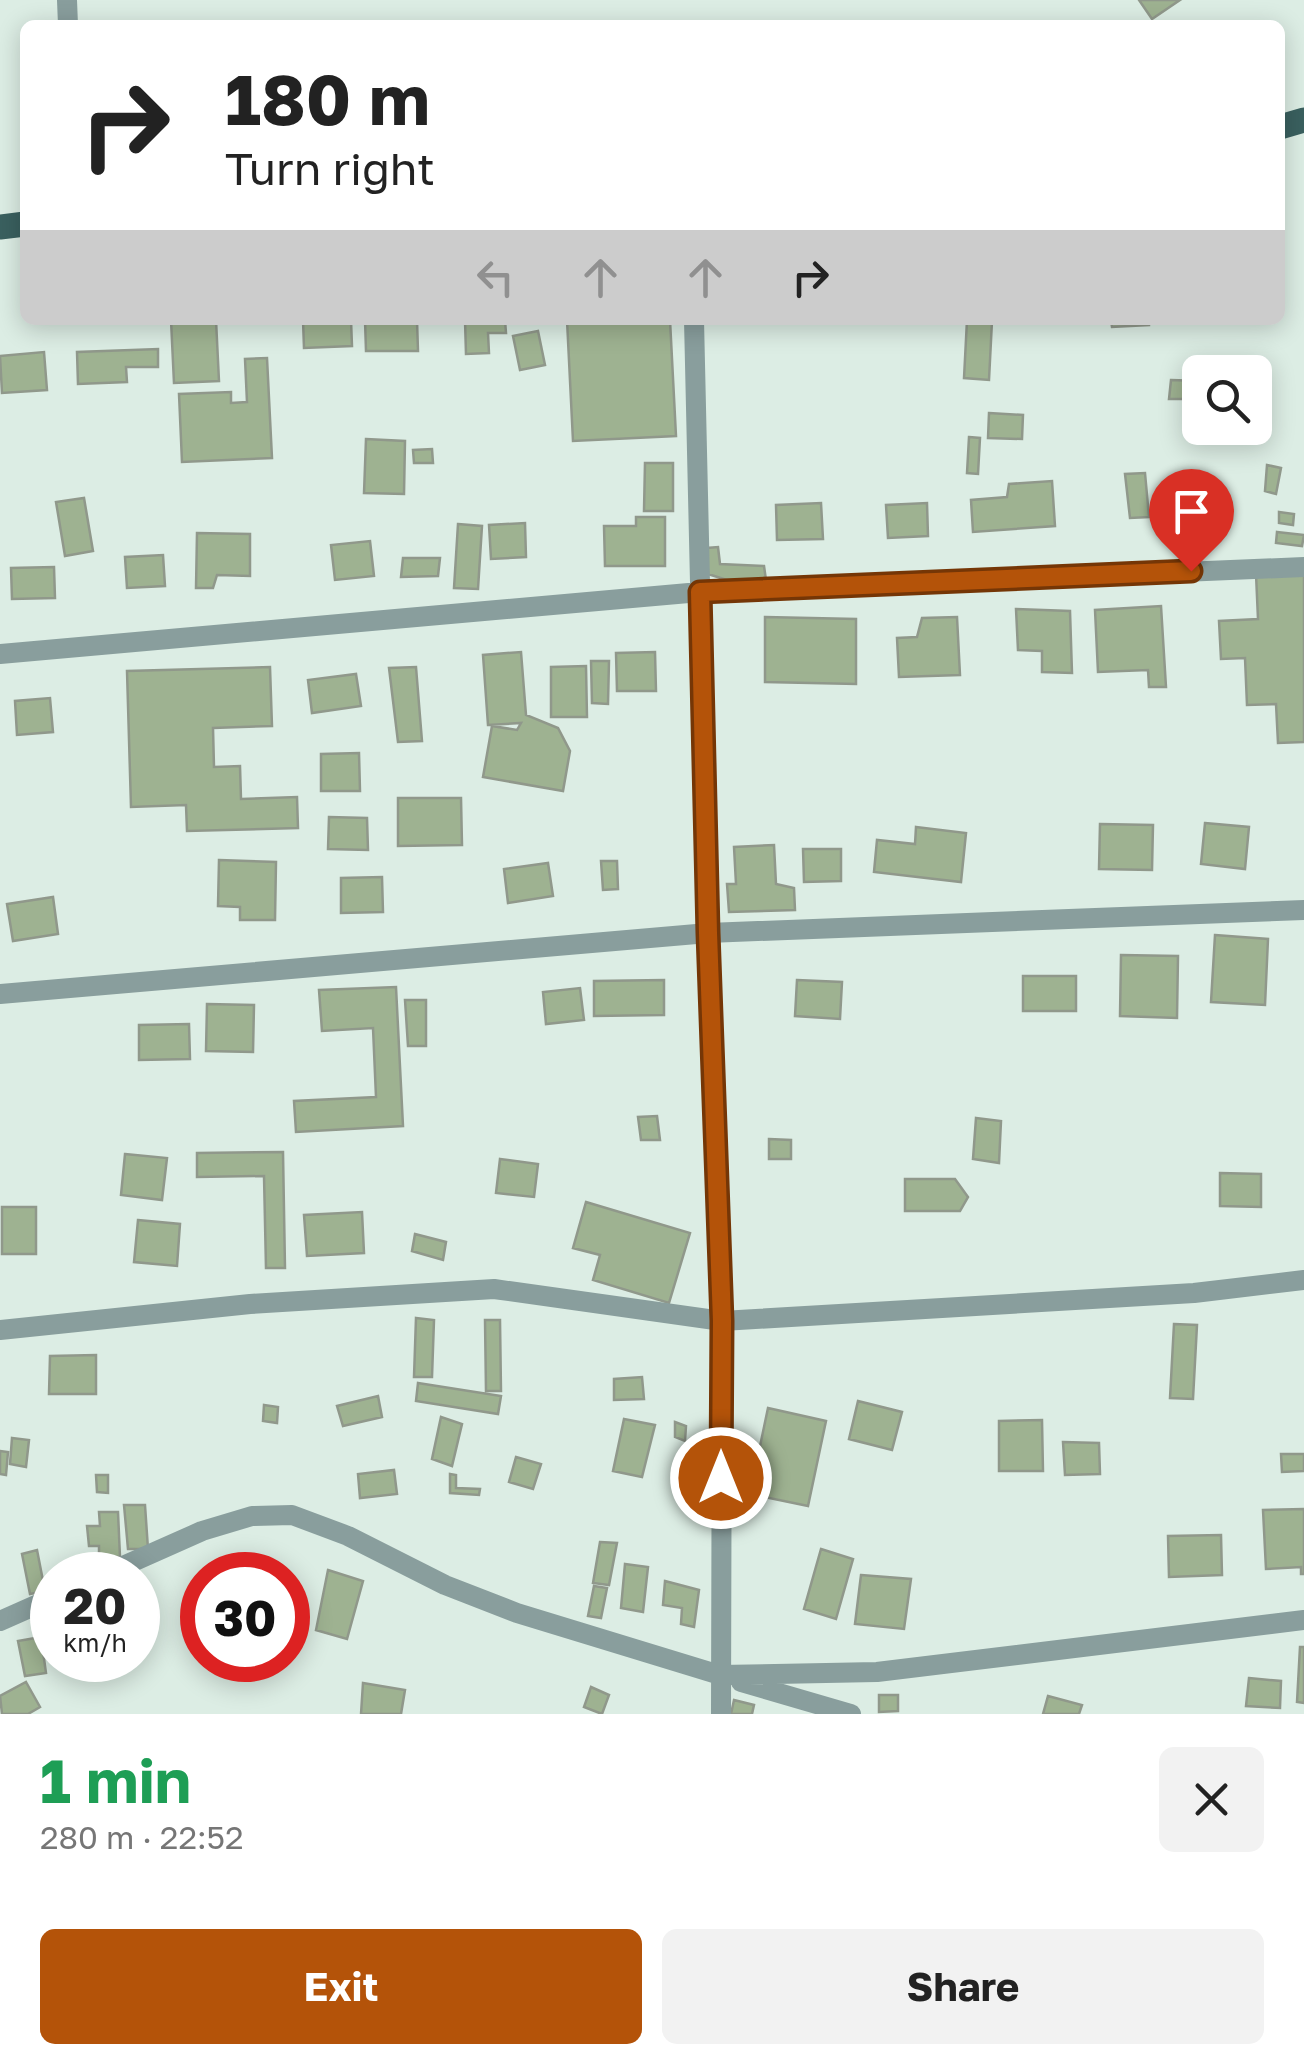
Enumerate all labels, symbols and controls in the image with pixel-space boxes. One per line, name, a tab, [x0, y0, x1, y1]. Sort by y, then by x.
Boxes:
text: 180 m	[225, 56, 430, 140]
icon: right	[60, 60, 190, 190]
text: Turn right	[225, 141, 435, 195]
icon: left	[468, 250, 523, 305]
icon: ahead	[573, 250, 628, 305]
icon: ahead	[678, 250, 733, 305]
icon: right	[783, 250, 838, 305]
map controls	[1182, 355, 1272, 445]
button: search	[1182, 355, 1272, 445]
pin	[1149, 469, 1234, 572]
icon: arrive	[1164, 484, 1219, 539]
position arrow	[669, 1426, 773, 1530]
speed limit sign: 30	[180, 1552, 310, 1682]
text: 20	[63, 1575, 126, 1635]
text: km/h	[63, 1627, 127, 1658]
text: 1 min	[40, 1744, 191, 1816]
button: close	[1159, 1747, 1264, 1852]
text: 280 m · 22:52	[40, 1818, 244, 1856]
button: Exit	[40, 1929, 642, 2044]
button: Share	[662, 1929, 1264, 2044]

